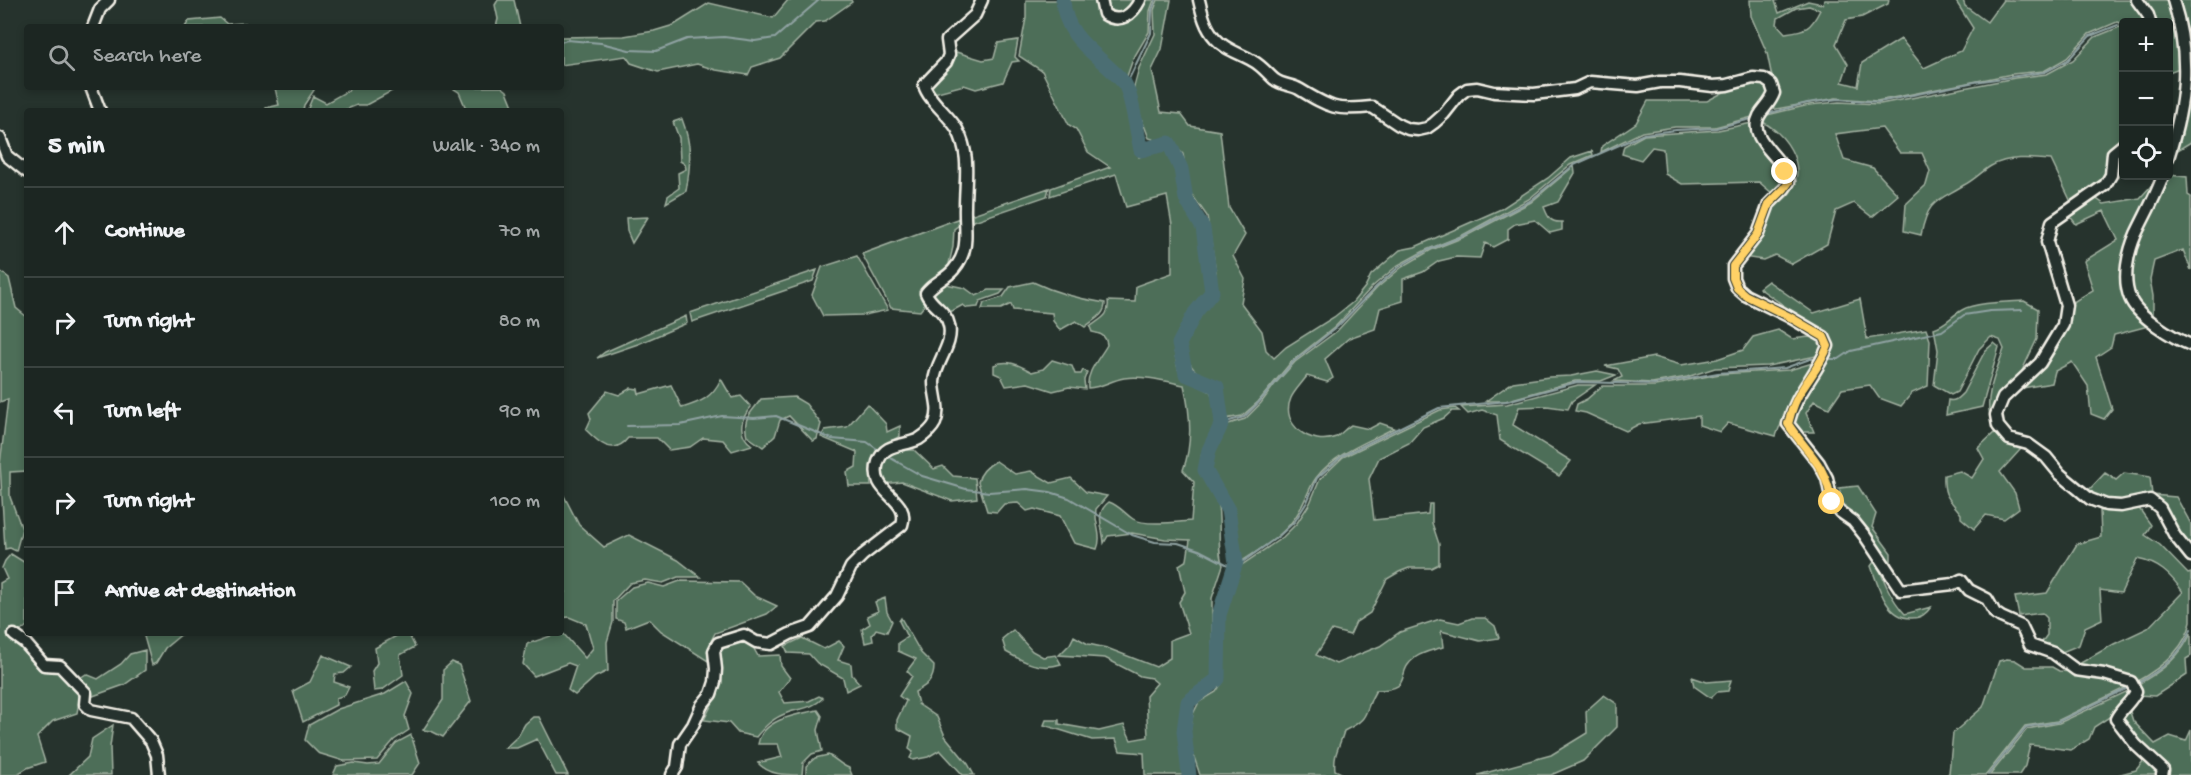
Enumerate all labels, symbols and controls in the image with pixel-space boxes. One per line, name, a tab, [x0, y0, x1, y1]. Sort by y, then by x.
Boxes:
map controls	[2119, 18, 2173, 180]
button: +	[2119, 18, 2173, 72]
search box	[24, 24, 564, 90]
icon: search	[45, 41, 78, 74]
text: Search here	[93, 44, 201, 70]
button: −	[2119, 72, 2173, 126]
button: locate	[2119, 126, 2173, 180]
text: 5 min	[48, 132, 104, 163]
text: Walk · 340 m	[433, 136, 540, 159]
route end	[1771, 158, 1797, 184]
icon: ahead	[48, 216, 81, 249]
text: Continue	[105, 219, 185, 245]
text: 70 m	[499, 221, 540, 244]
icon: right	[48, 306, 81, 339]
text: Turn right	[105, 309, 193, 335]
text: 80 m	[499, 311, 540, 334]
icon: left	[48, 396, 81, 429]
text: Turn left	[105, 399, 179, 425]
text: 90 m	[500, 401, 540, 424]
icon: right	[48, 486, 81, 519]
route start	[1818, 488, 1844, 514]
text: Turn right	[105, 489, 193, 515]
text: 100 m	[490, 491, 540, 514]
icon: arrive	[48, 576, 81, 609]
text: Arrive at destination	[105, 579, 295, 605]

